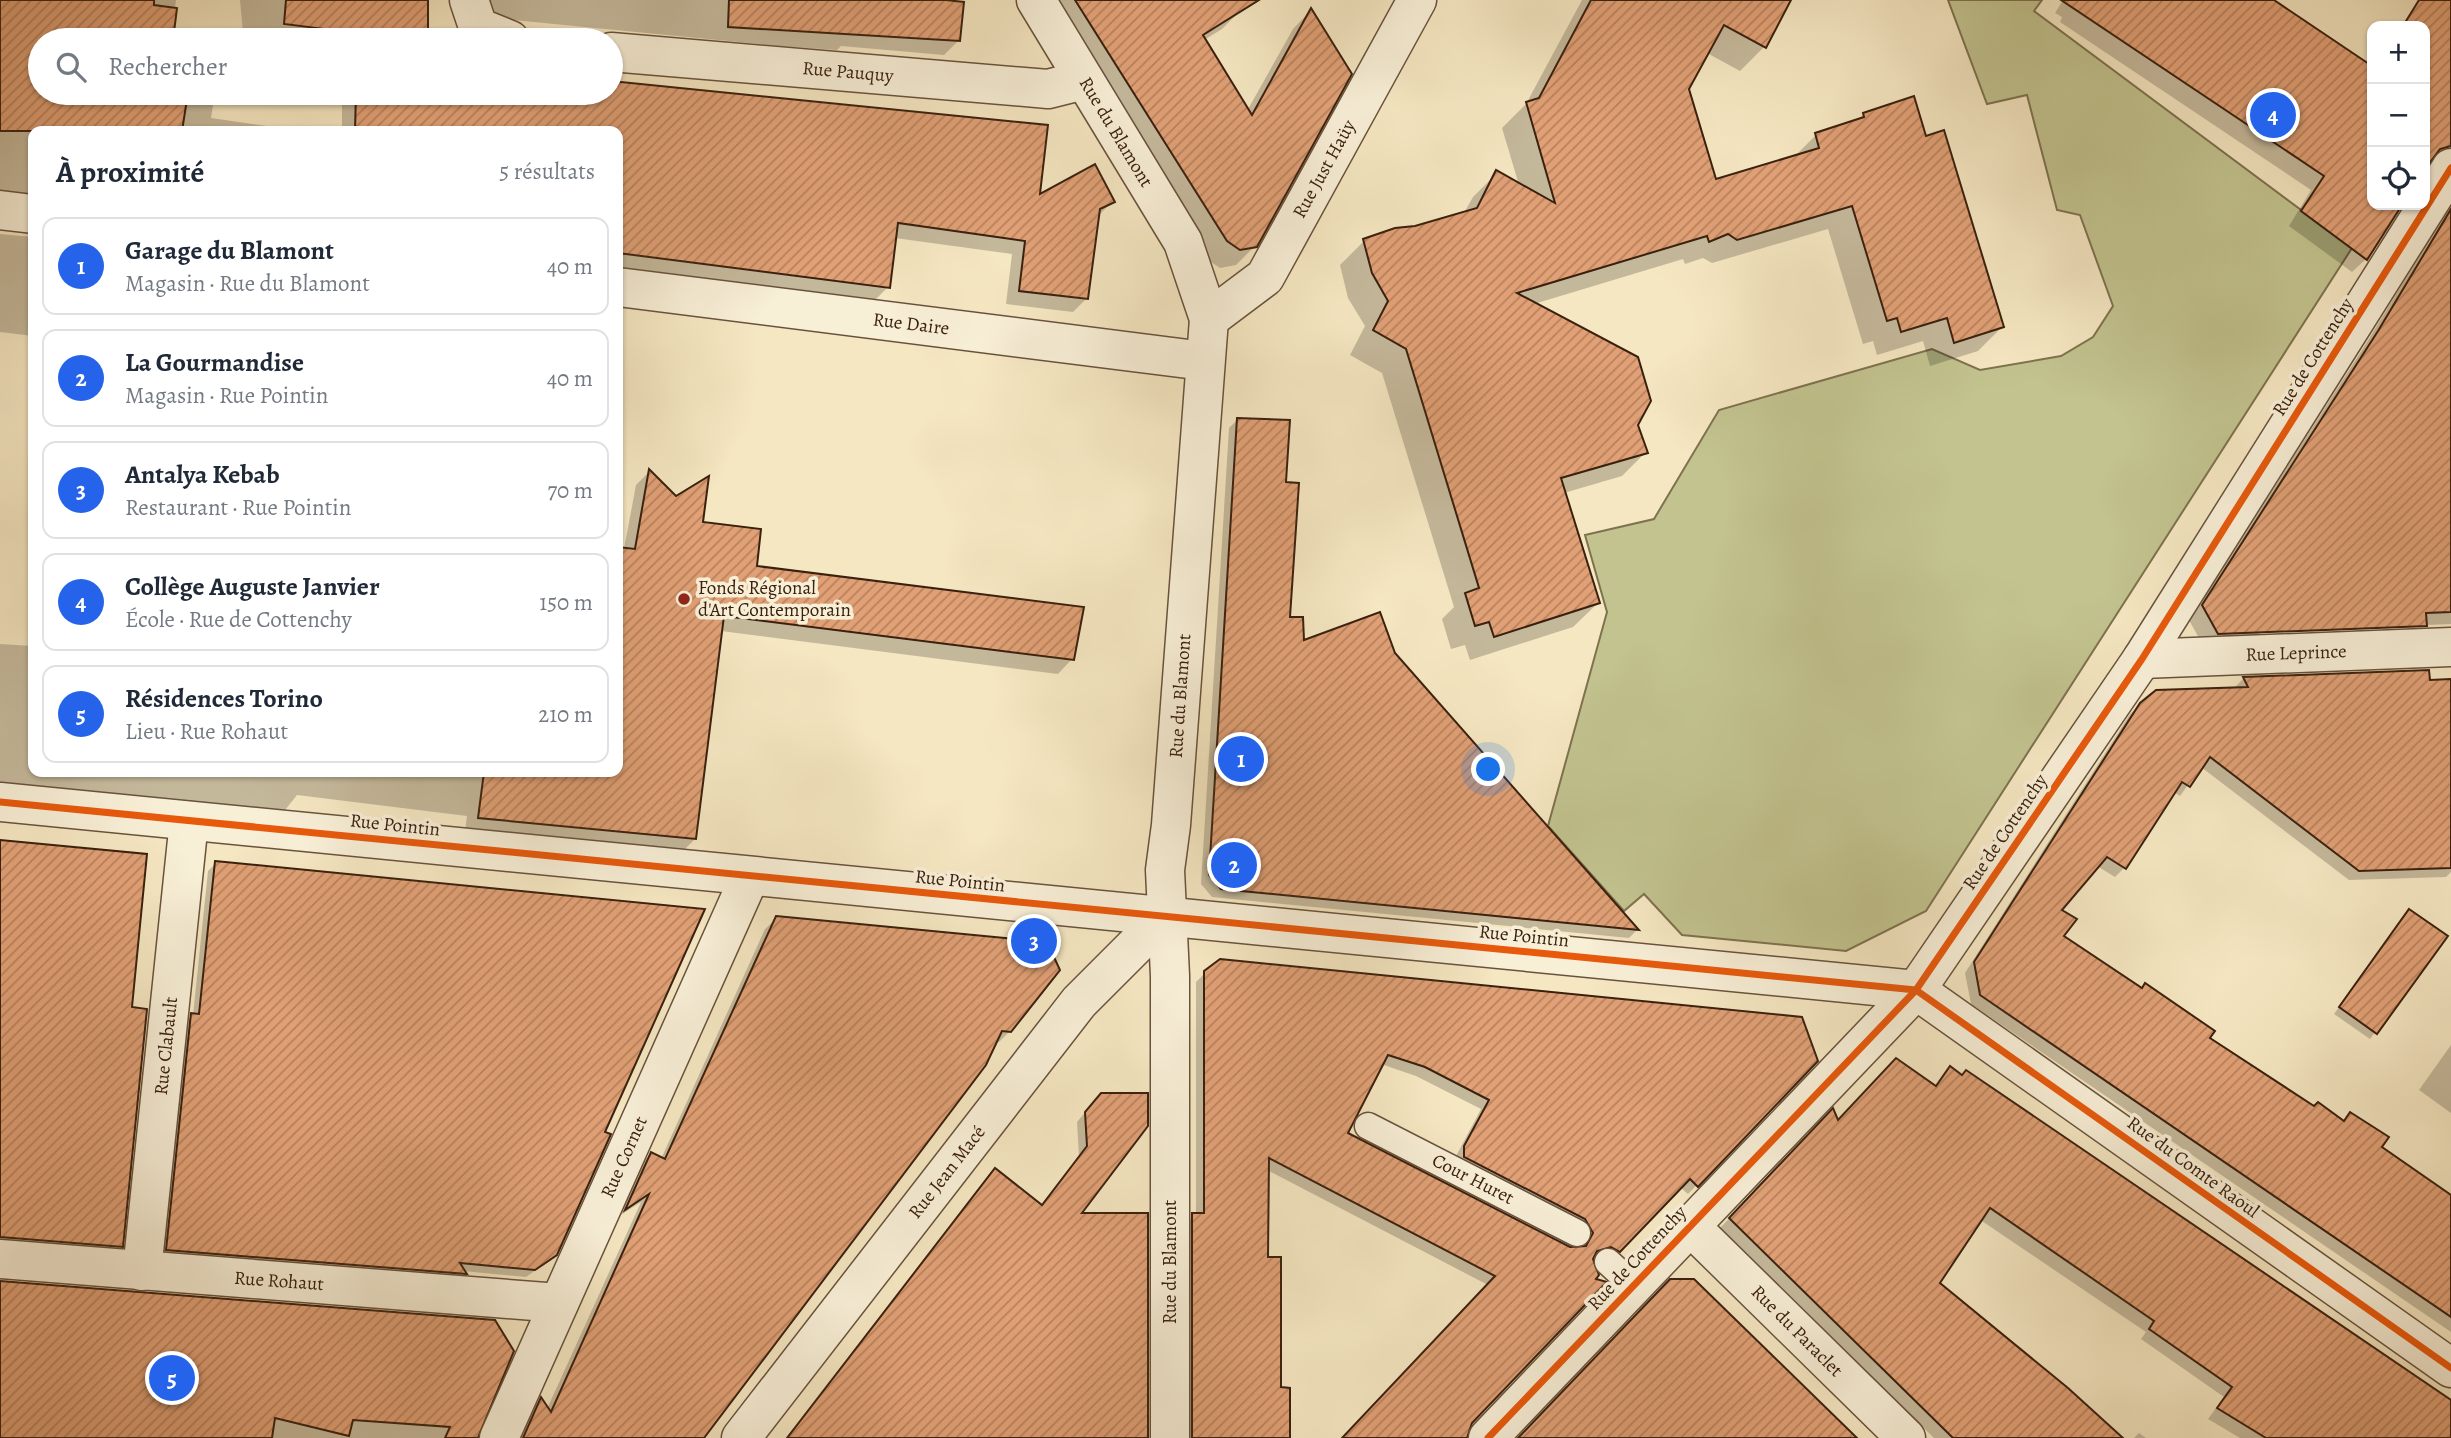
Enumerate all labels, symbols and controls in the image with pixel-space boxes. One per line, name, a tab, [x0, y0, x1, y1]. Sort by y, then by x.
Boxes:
map controls	[2367, 21, 2430, 210]
button: +	[2367, 21, 2430, 84]
search box	[28, 28, 623, 105]
icon: search	[52, 48, 90, 86]
text: Rechercher	[108, 49, 228, 84]
street label: Rue Pauquy	[801, 55, 895, 89]
street label: Rue du Blamont	[1073, 72, 1159, 192]
button: −	[2367, 84, 2430, 147]
pin: 4	[2250, 89, 2296, 141]
street label: Rue Just Haüy	[1286, 115, 1362, 223]
button: locate	[2367, 147, 2430, 210]
text: À proximité	[56, 152, 204, 192]
text: 5 résultats	[499, 156, 595, 187]
text: Garage du Blamont	[125, 233, 334, 268]
text: 1	[77, 251, 85, 282]
text: 40 m	[547, 251, 593, 282]
text: Magasin · Rue du Blamont	[125, 268, 370, 299]
street label: Rue de Cottenchy	[2266, 292, 2360, 421]
street label: Rue Daire	[871, 306, 951, 342]
text: La Gourmandise	[125, 345, 304, 380]
text: 2	[75, 363, 87, 394]
text: 40 m	[547, 363, 593, 394]
text: Magasin · Rue Pointin	[125, 380, 328, 411]
text: Antalya Kebab	[125, 457, 279, 492]
text: 3	[76, 475, 86, 506]
text: 70 m	[547, 475, 593, 506]
text: Restaurant · Rue Pointin	[125, 492, 351, 523]
text: Collège Auguste Janvier	[125, 569, 380, 604]
place label: Fonds Régional d'Art Contemporain	[698, 575, 851, 623]
text: 4	[76, 587, 86, 618]
text: 150 m	[539, 587, 593, 618]
marker: Fonds Régional d'Art Contemporain	[676, 591, 692, 607]
text: École · Rue de Cottenchy	[125, 604, 352, 635]
street label: Rue du Blamont	[1163, 633, 1197, 759]
street label: Rue Leprince	[2245, 638, 2347, 668]
text: Résidences Torino	[125, 681, 323, 716]
text: 5	[76, 699, 86, 730]
text: 210 m	[538, 699, 593, 730]
text: Lieu · Rue Rohaut	[125, 716, 288, 747]
pin: 1	[1218, 733, 1264, 785]
your location	[1471, 752, 1505, 786]
street label: Rue de Cottenchy	[1957, 768, 2054, 895]
street label: Rue Pointin	[349, 807, 441, 843]
pin: 2	[1211, 839, 1257, 891]
street label: Rue Pointin	[914, 863, 1006, 899]
pin: 3	[1011, 915, 1057, 967]
street label: Rue Pointin	[1478, 918, 1570, 954]
street label: Rue Clabault	[148, 996, 184, 1096]
street label: Rue du Comte Raoul	[2122, 1110, 2265, 1224]
street label: Rue Cornet	[594, 1112, 654, 1202]
street label: Rue Jean Macé	[902, 1120, 992, 1224]
street label: Cour Huret	[1428, 1147, 1518, 1211]
street label: Rue de Cottenchy	[1582, 1199, 1693, 1316]
street label: Rue du Blamont	[1157, 1200, 1183, 1324]
street label: Rue Rohaut	[233, 1265, 325, 1297]
street label: Rue du Paraclet	[1745, 1279, 1849, 1383]
pin: 5	[149, 1352, 195, 1404]

